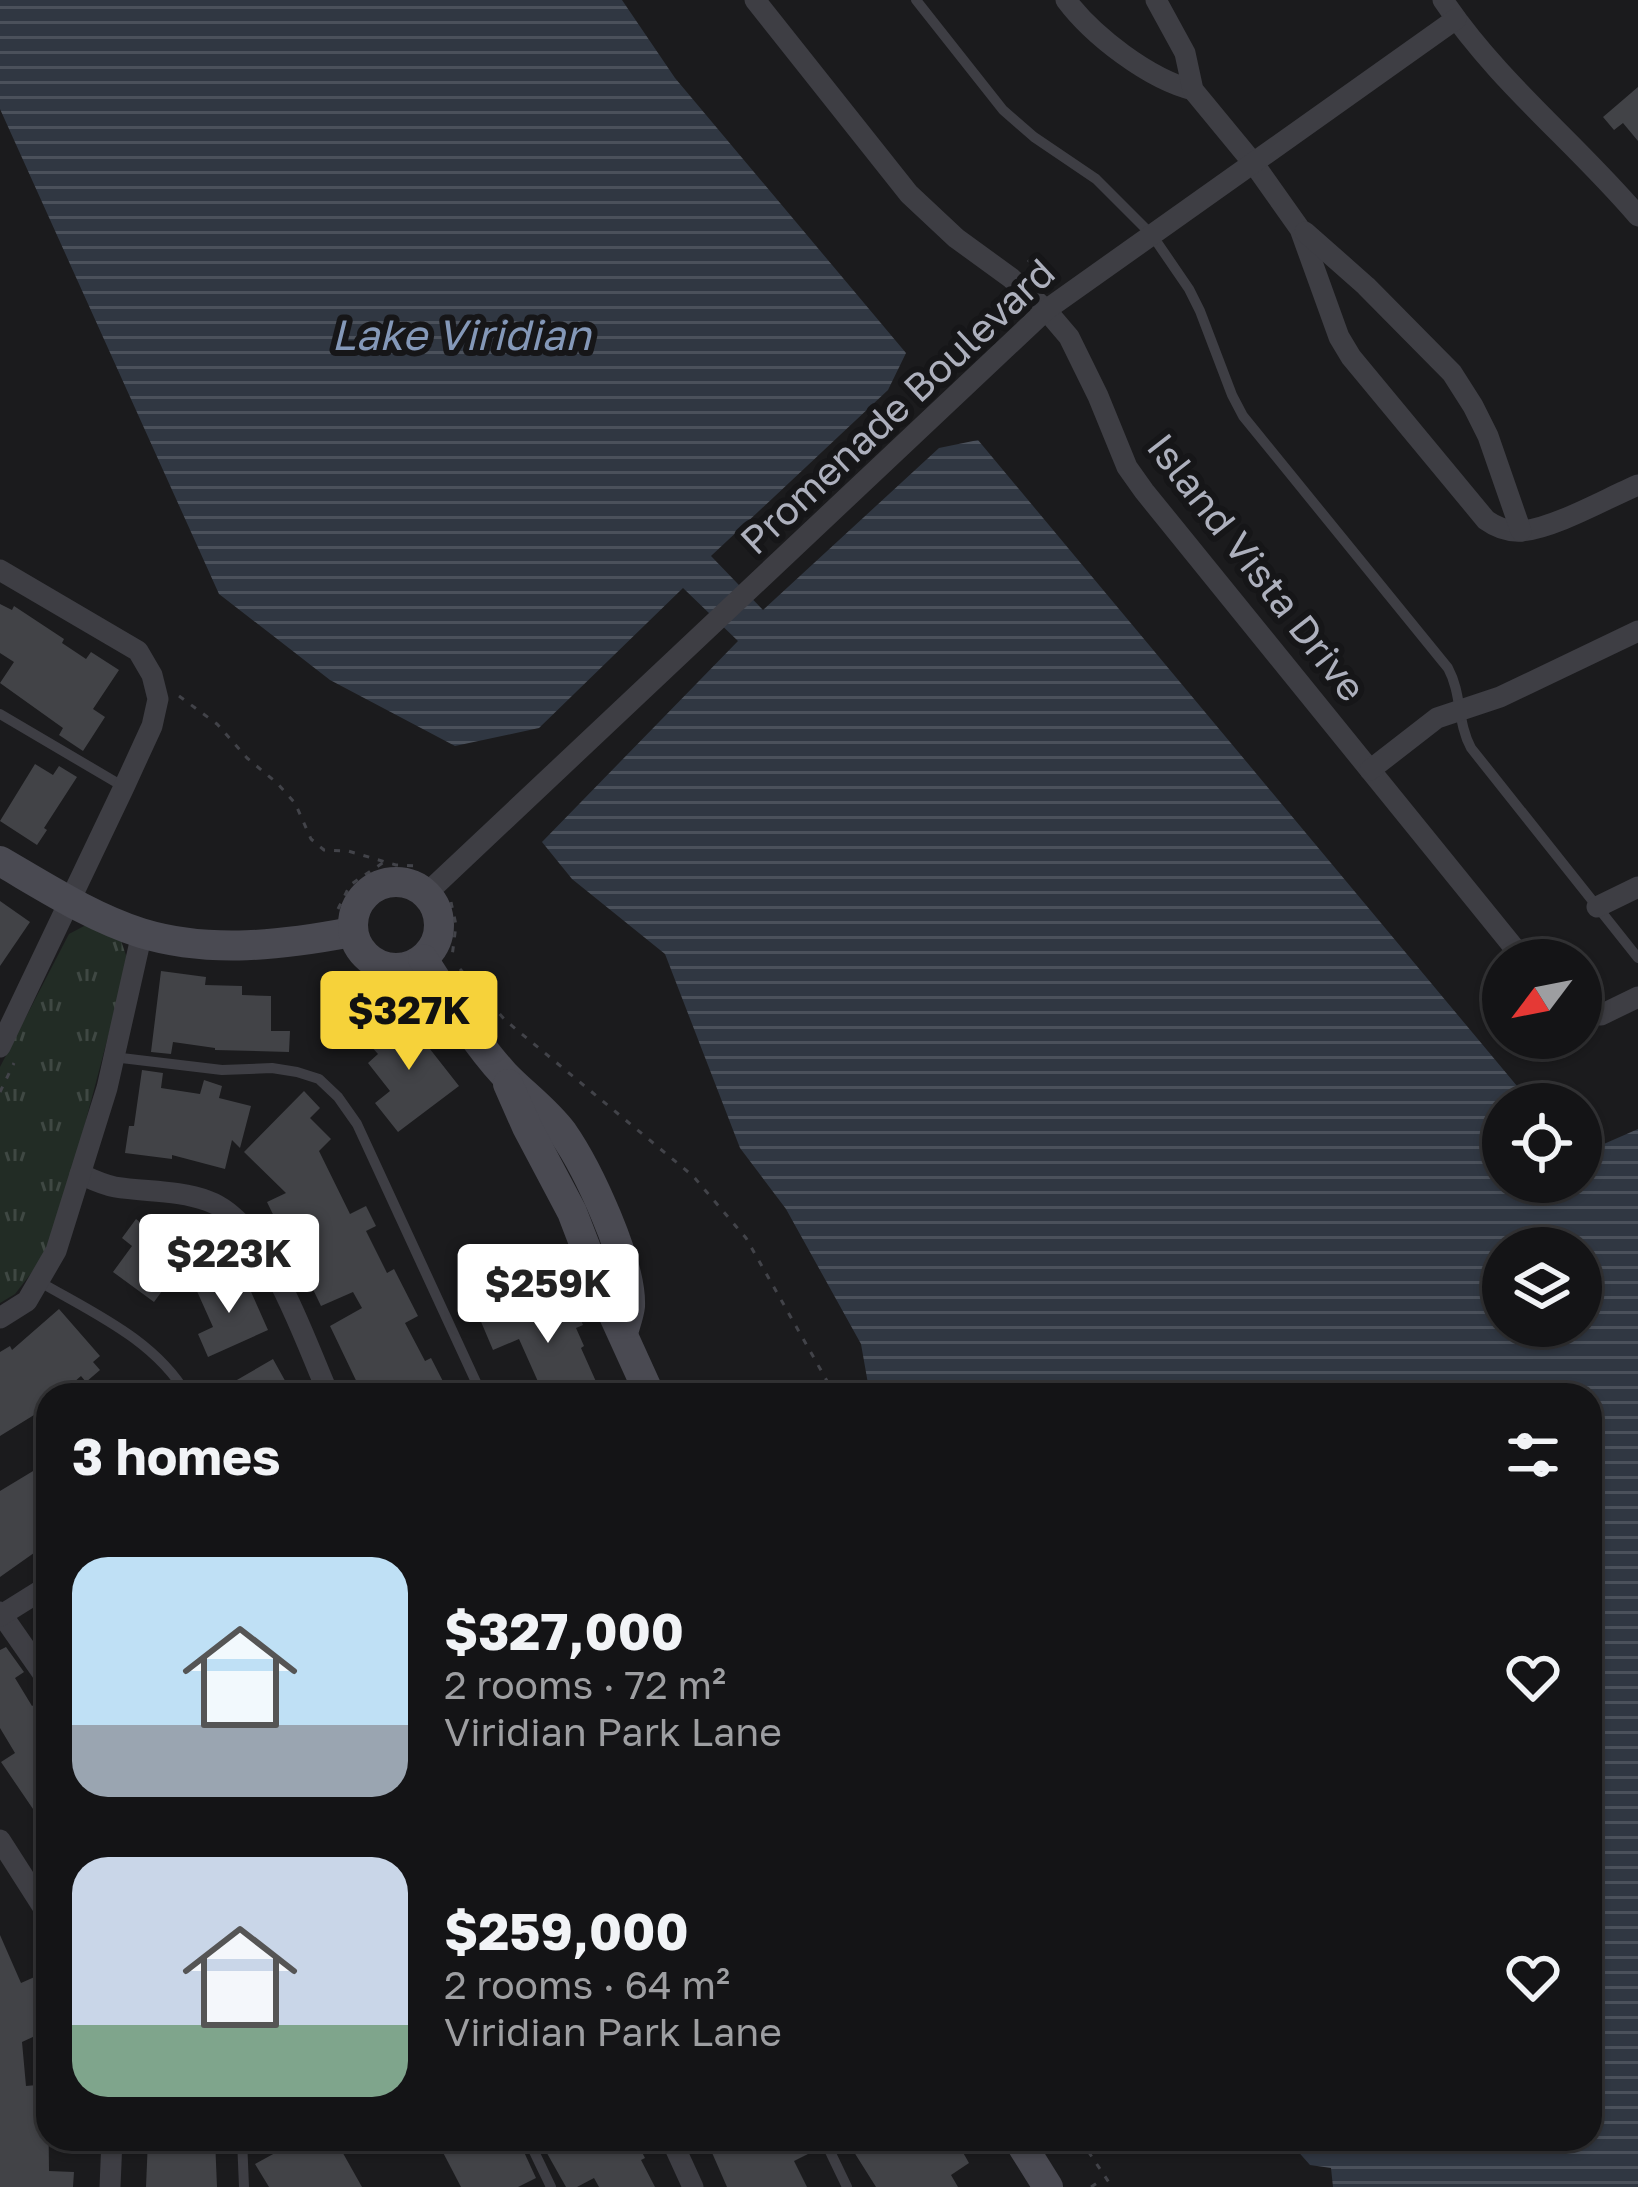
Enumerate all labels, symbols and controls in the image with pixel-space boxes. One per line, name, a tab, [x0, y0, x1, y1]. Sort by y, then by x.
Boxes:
street label: Promenade Boulevard	[730, 248, 1064, 564]
water label: Lake Viridian	[331, 309, 593, 359]
street label: Island Vista Drive	[1138, 424, 1376, 710]
north arrow	[1482, 939, 1602, 1059]
map controls	[1482, 939, 1602, 1347]
pin: $327K	[325, 971, 493, 1073]
text: $327K	[347, 986, 471, 1033]
button: locate	[1482, 1083, 1602, 1203]
pin: $223K	[145, 1214, 313, 1316]
button: layers	[1482, 1227, 1602, 1347]
text: $223K	[166, 1229, 292, 1276]
pin: $259K	[464, 1244, 632, 1346]
text: $259K	[485, 1259, 611, 1306]
icon: filters	[1500, 1422, 1566, 1488]
text: 3 homes	[72, 1425, 281, 1486]
text: $327,000	[444, 1600, 684, 1661]
icon: home	[168, 1605, 312, 1749]
icon: heart	[1500, 1644, 1566, 1710]
text: 2 rooms · 72 m²	[444, 1661, 726, 1708]
text: Viridian Park Lane	[444, 1708, 782, 1755]
text: $259,000	[444, 1900, 689, 1961]
icon: home	[168, 1905, 312, 2049]
icon: heart	[1500, 1944, 1566, 2010]
text: 2 rooms · 64 m²	[444, 1961, 730, 2008]
text: Viridian Park Lane	[444, 2008, 782, 2055]

